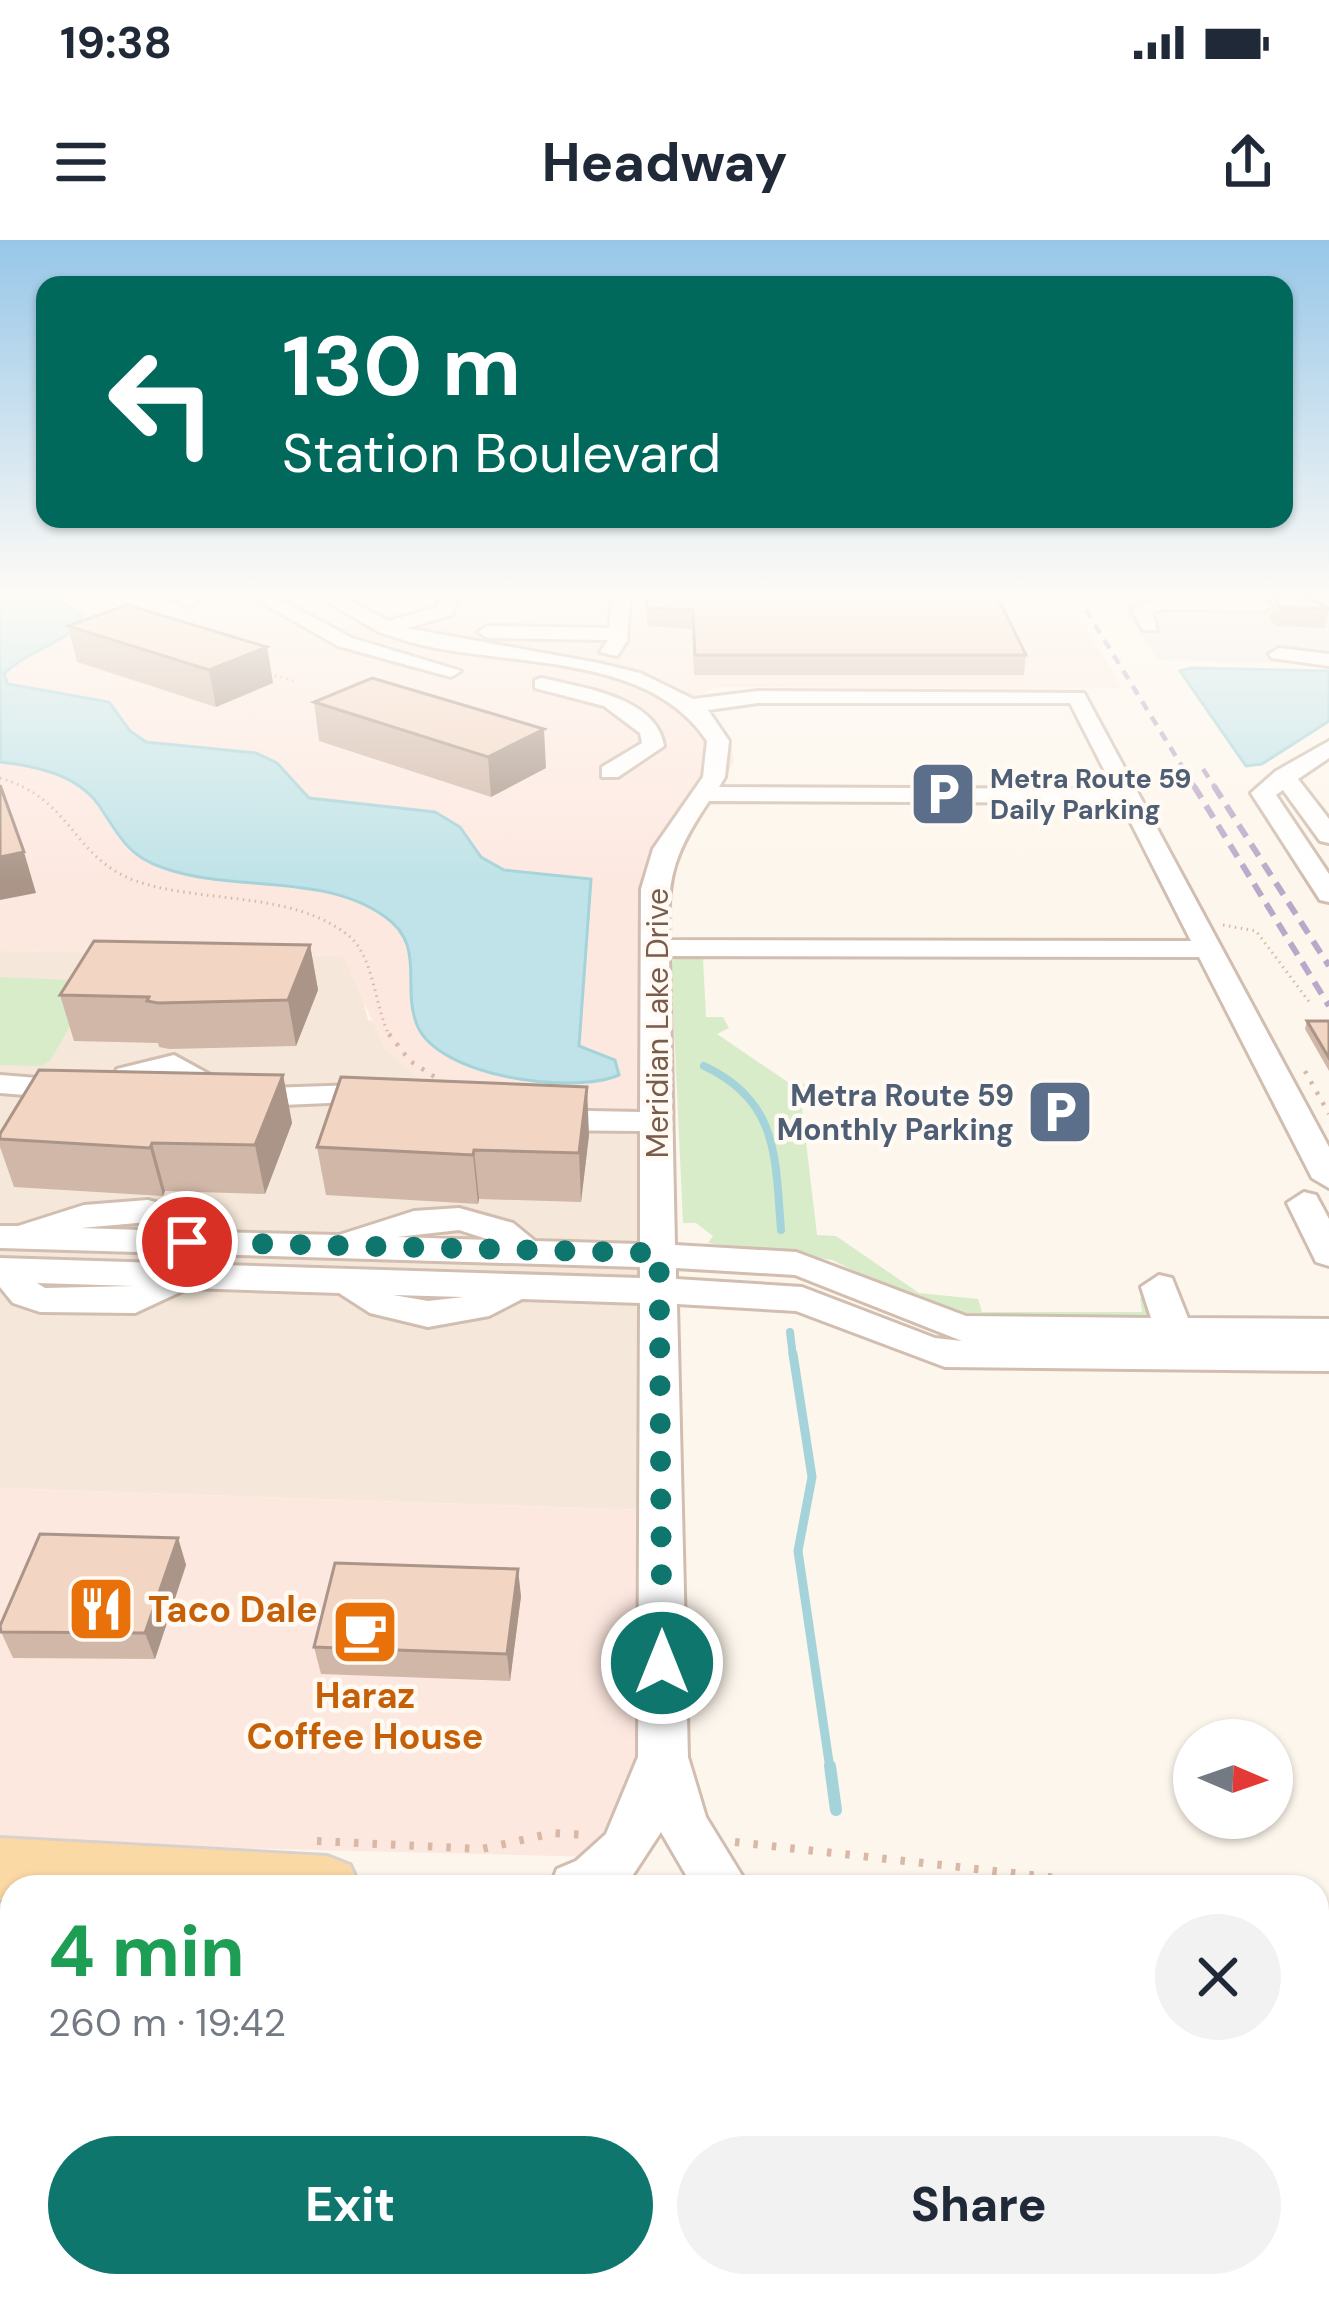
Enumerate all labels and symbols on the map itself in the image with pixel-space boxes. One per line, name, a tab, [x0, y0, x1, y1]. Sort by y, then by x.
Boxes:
parking icon: Metra Route 59 Daily Parking	[908, 759, 978, 829]
place label: Metra Route 59 Daily Parking	[990, 761, 1191, 827]
street label: Meridian Lake Drive	[638, 888, 677, 1158]
place label: Metra Route 59 Monthly Parking	[777, 1076, 1014, 1149]
parking icon: Metra Route 59 Monthly Parking	[1025, 1077, 1095, 1147]
pin	[136, 1191, 238, 1293]
restaurant icon: Taco Dale	[66, 1574, 136, 1644]
place label: Taco Dale	[148, 1586, 318, 1633]
cafe icon: Haraz Coffee House	[330, 1597, 400, 1667]
position arrow	[599, 1600, 725, 1726]
place label: Haraz Coffee House	[247, 1672, 484, 1760]
north arrow	[1173, 1719, 1293, 1839]

